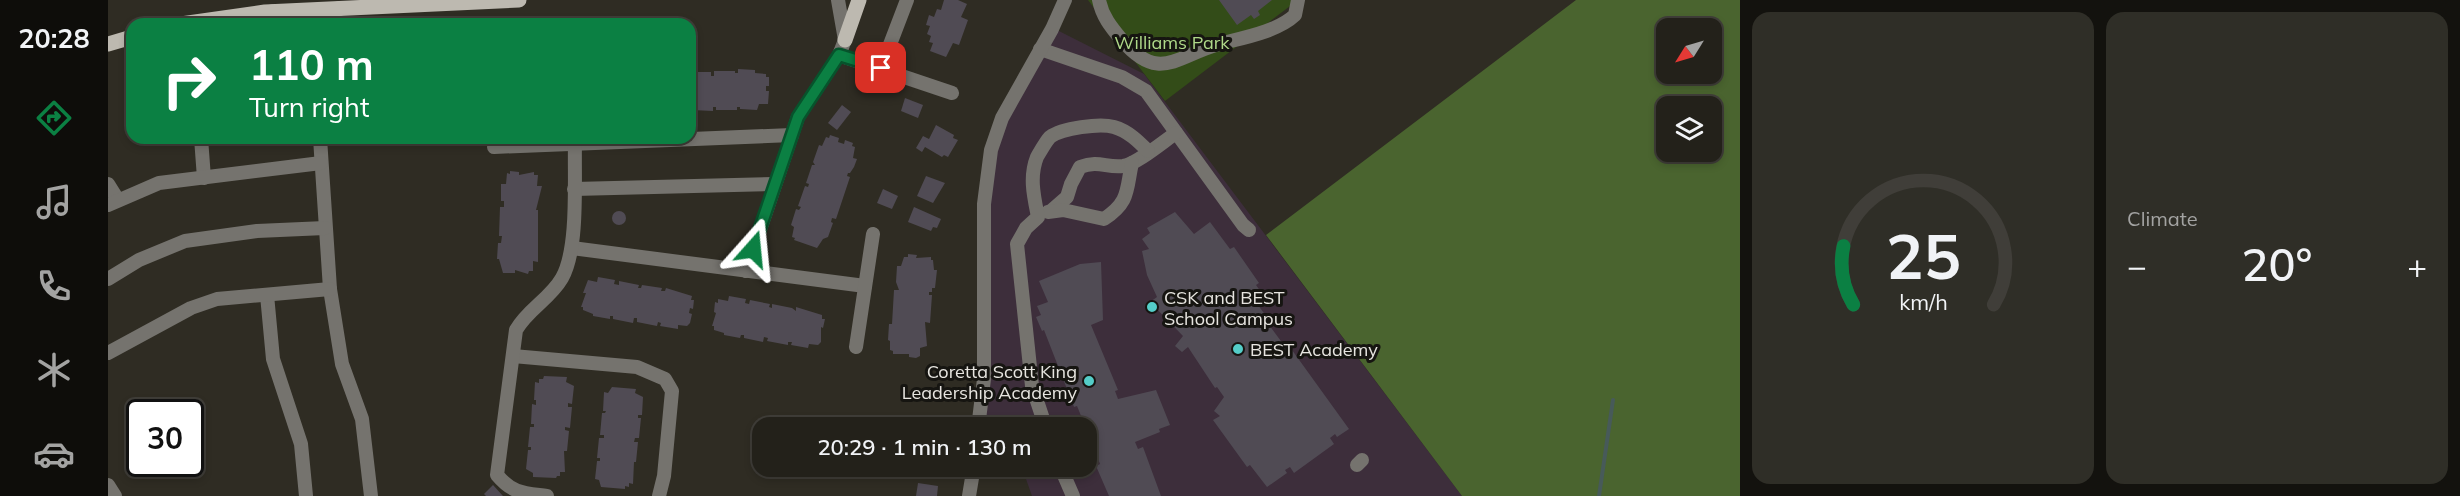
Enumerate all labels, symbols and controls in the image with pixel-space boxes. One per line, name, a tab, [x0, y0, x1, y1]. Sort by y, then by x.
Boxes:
north arrow	[1656, 18, 1722, 84]
map controls	[1656, 18, 1722, 162]
text: 20:28	[18, 21, 90, 55]
park label: Williams Park	[1114, 31, 1230, 54]
text: 110 m	[249, 38, 374, 91]
icon: right	[150, 42, 228, 120]
pin	[855, 42, 906, 93]
icon: arrive	[864, 51, 897, 84]
text: Turn right	[249, 90, 369, 124]
button: layers	[1656, 96, 1722, 162]
icon: directions	[33, 97, 75, 139]
icon: music	[33, 181, 75, 223]
text: Climate	[2127, 206, 2198, 231]
text: 25	[1886, 216, 1960, 295]
position arrow	[721, 217, 785, 281]
text: 20°	[2242, 236, 2312, 292]
text: −	[2127, 245, 2147, 286]
text: +	[2407, 245, 2427, 286]
icon: phone	[33, 265, 75, 307]
place label: CSK and BEST School Campus	[1164, 286, 1293, 330]
text: km/h	[1899, 288, 1947, 315]
marker: CSK and BEST School Campus	[1145, 300, 1159, 314]
place label: BEST Academy	[1250, 338, 1378, 361]
marker: BEST Academy	[1231, 342, 1245, 356]
icon: climate	[33, 349, 75, 391]
place label: Coretta Scott King Leadership Academy	[902, 360, 1077, 404]
marker: Coretta Scott King Leadership Academy	[1082, 374, 1096, 388]
speed limit sign: 30	[126, 399, 204, 477]
icon: car	[33, 433, 75, 475]
text: 20:29 · 1 min · 130 m	[817, 433, 1032, 461]

